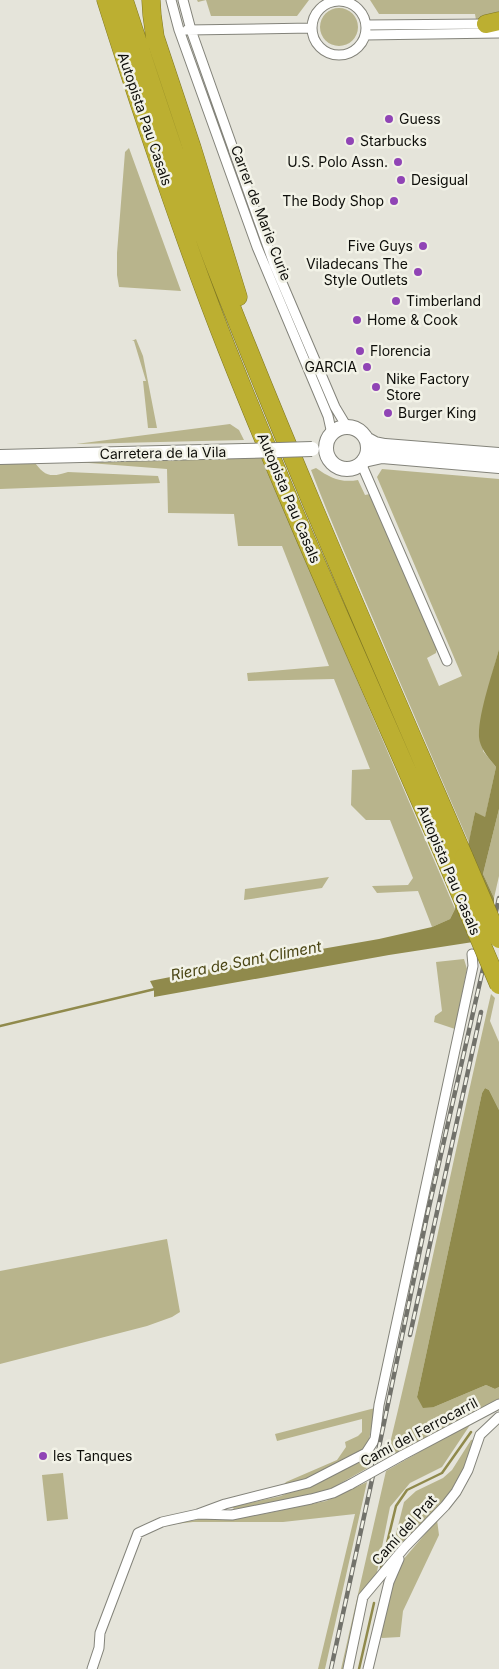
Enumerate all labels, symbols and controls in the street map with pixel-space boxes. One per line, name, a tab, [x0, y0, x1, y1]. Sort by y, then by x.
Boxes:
street label: Autopista Pau Casals	[115, 50, 176, 188]
place label: Guess	[399, 110, 441, 127]
marker: Guess	[383, 113, 395, 125]
place label: Starbucks	[360, 132, 427, 149]
marker: Starbucks	[344, 135, 356, 147]
street label: Carrer de Marie Curie	[228, 143, 295, 283]
place label: U.S. Polo Assn.	[287, 153, 388, 170]
marker: U.S. Polo Assn.	[392, 156, 404, 168]
place label: Desigual	[411, 171, 468, 188]
marker: Desigual	[395, 174, 407, 186]
place label: The Body Shop	[282, 192, 384, 209]
marker: The Body Shop	[388, 195, 400, 207]
place label: Five Guys	[348, 237, 413, 254]
marker: Five Guys	[417, 240, 429, 252]
place label: Viladecans The Style Outlets	[306, 255, 408, 288]
marker: Viladecans The Style Outlets	[412, 266, 424, 278]
place label: Timberland	[406, 292, 481, 309]
marker: Timberland	[390, 295, 402, 307]
place label: Home & Cook	[367, 311, 458, 328]
marker: Home & Cook	[351, 314, 363, 326]
place label: Florencia	[370, 342, 431, 359]
marker: Florencia	[354, 345, 366, 357]
place label: GARCIA	[305, 358, 357, 375]
marker: GARCIA	[361, 361, 373, 373]
place label: Nike Factory Store	[386, 370, 470, 403]
marker: Nike Factory Store	[370, 381, 382, 393]
place label: Burger King	[398, 404, 476, 421]
marker: Burger King	[382, 407, 394, 419]
street label: Autopista Pau Casals	[254, 430, 325, 565]
street label: Carretera de la Vila	[100, 443, 226, 462]
street label: Autopista Pau Casals	[414, 802, 485, 937]
water label: Riera de Sant Climent	[169, 936, 324, 984]
street label: Camí del Ferrocarril	[357, 1393, 480, 1470]
place label: les Tanques	[53, 1447, 132, 1464]
marker: les Tanques	[37, 1450, 49, 1462]
street label: Camí del Prat	[368, 1491, 440, 1568]

